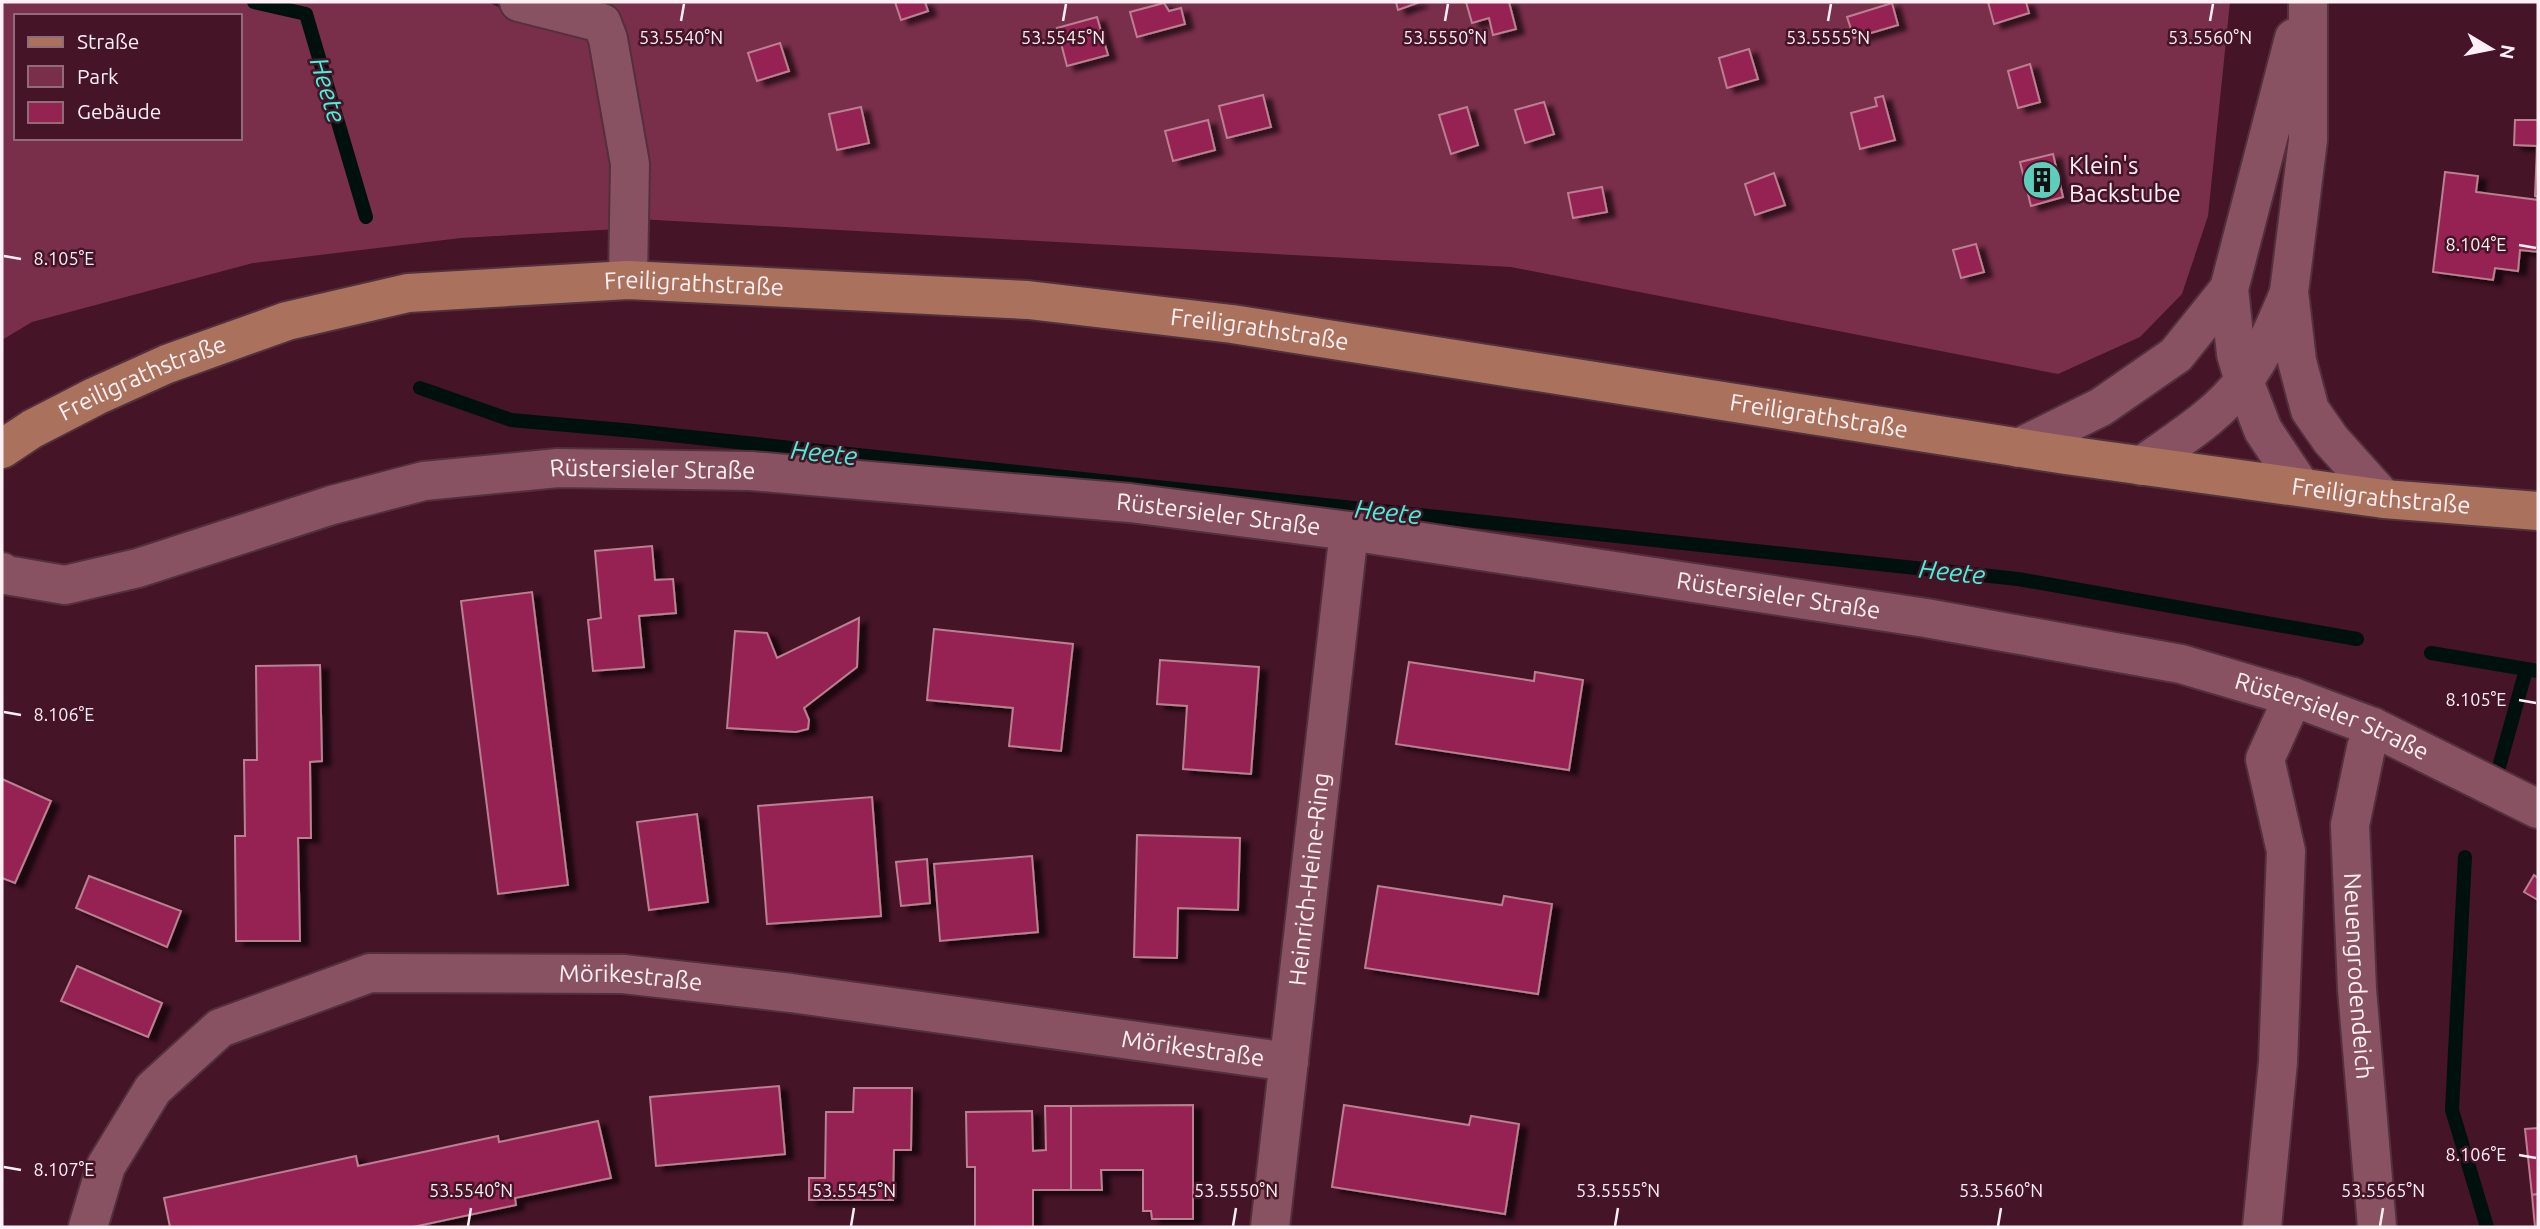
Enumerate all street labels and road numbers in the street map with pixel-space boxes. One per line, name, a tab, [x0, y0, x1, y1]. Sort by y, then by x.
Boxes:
street label: Freiligrathstraße	[603, 266, 784, 301]
street label: Freiligrathstraße	[1169, 303, 1351, 355]
street label: Freiligrathstraße	[54, 330, 230, 426]
street label: Freiligrathstraße	[1728, 388, 1910, 443]
street label: Rüstersieler Straße	[548, 453, 756, 484]
street label: Freiligrathstraße	[2290, 472, 2472, 519]
street label: Rüstersieler Straße	[1115, 488, 1322, 540]
street label: Rüstersieler Straße	[1675, 567, 1882, 624]
street label: Rüstersieler Straße	[2232, 667, 2433, 766]
street label: Heinrich-Heine-Ring	[1283, 771, 1334, 987]
street label: Neuengrodendeich	[2339, 872, 2379, 1080]
street label: Mörikestraße	[559, 960, 704, 996]
street label: Mörikestraße	[1120, 1025, 1266, 1071]

